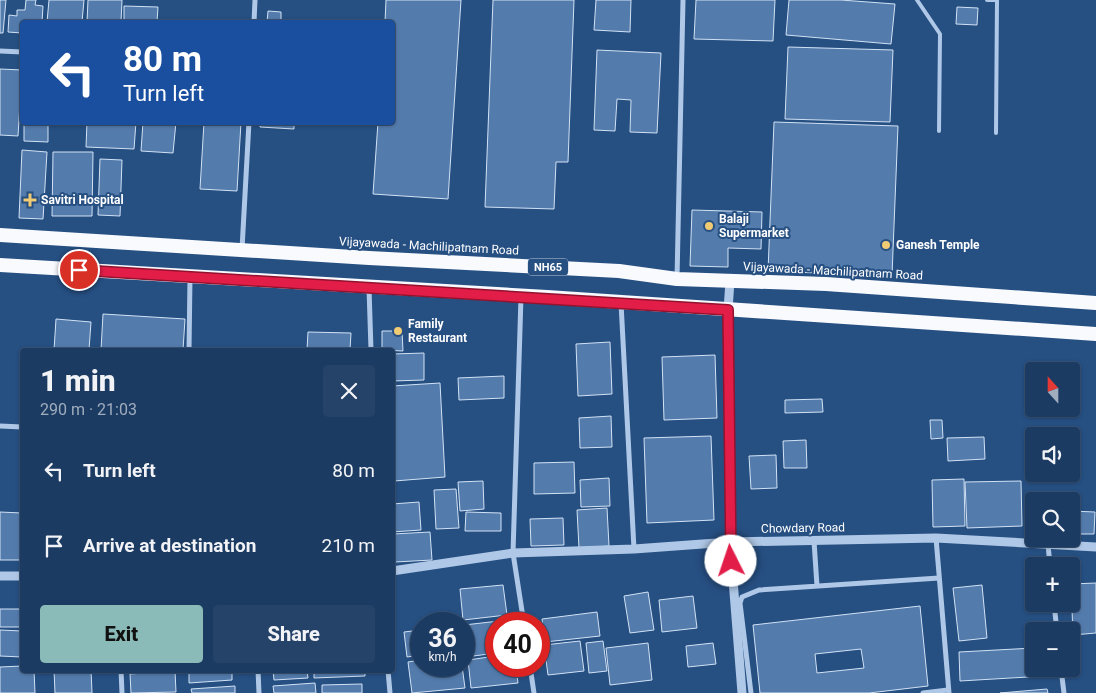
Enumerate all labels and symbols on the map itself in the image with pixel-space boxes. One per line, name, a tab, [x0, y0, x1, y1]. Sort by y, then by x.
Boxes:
marker: Savitri Hospital	[23, 193, 37, 207]
place label: Savitri Hospital	[41, 193, 124, 207]
place label: Balaji Supermarket	[719, 212, 789, 240]
marker: Balaji Supermarket	[703, 220, 715, 232]
street label: Vijayawada - Machilipatnam Road	[339, 234, 519, 258]
place label: Ganesh Temple	[896, 238, 980, 252]
marker: Ganesh Temple	[880, 239, 892, 251]
pin	[58, 249, 100, 291]
road number: NH65	[528, 258, 568, 276]
street label: Vijayawada - Machilipatnam Road	[743, 259, 923, 283]
place label: Family Restaurant	[408, 317, 467, 345]
marker: Family Restaurant	[392, 325, 404, 337]
north arrow	[1025, 362, 1080, 418]
street label: Chowdary Road	[761, 520, 845, 536]
position arrow	[704, 534, 756, 586]
speed limit sign: 40	[485, 612, 550, 677]

